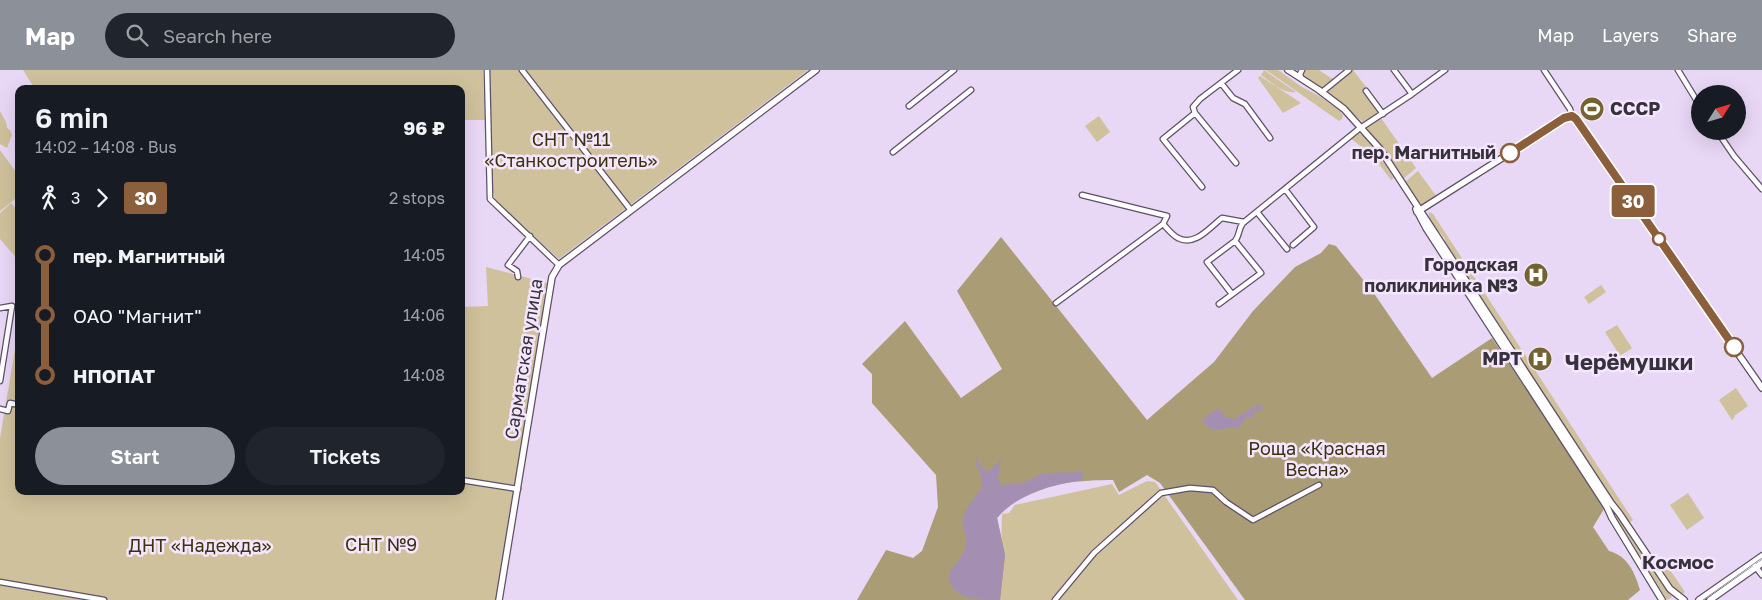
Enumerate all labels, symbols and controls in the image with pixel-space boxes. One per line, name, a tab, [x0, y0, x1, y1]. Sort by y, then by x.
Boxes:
search box	[105, 13, 455, 58]
text: Map	[25, 21, 75, 50]
icon: search	[123, 21, 151, 49]
text: Search here	[163, 24, 272, 47]
text: Map	[1537, 24, 1574, 46]
text: Layers	[1602, 24, 1659, 46]
text: Share	[1687, 24, 1737, 46]
north arrow	[1691, 85, 1746, 140]
map controls	[1691, 85, 1746, 140]
sports icon: СССР	[1579, 96, 1605, 122]
place label: СССР	[1610, 97, 1660, 119]
text: 6 min	[35, 101, 109, 134]
text: 96 ₽	[403, 116, 445, 139]
park label: СНТ №11 «Станкостроитель»	[485, 128, 657, 171]
text: 14:02 – 14:08 · Bus	[35, 137, 177, 157]
place label: пер. Магнитный	[1352, 141, 1496, 163]
marker: пер. Магнитный	[1500, 143, 1520, 163]
icon: walk	[35, 184, 63, 212]
icon: forward	[88, 184, 116, 212]
line badge: 30	[1610, 185, 1656, 217]
text: 30	[134, 187, 157, 209]
text: 3	[71, 188, 80, 208]
text: 2 stops	[389, 188, 445, 208]
text: 30	[1622, 190, 1644, 212]
unlabelled marker	[1652, 232, 1666, 246]
text: пер. Магнитный	[73, 244, 225, 267]
text: 14:05	[403, 245, 445, 265]
place label: Городская поликлиника №3	[1364, 253, 1518, 296]
hospital icon: Городская поликлиника №3	[1523, 262, 1549, 288]
street label: Сарматская улица	[499, 277, 547, 441]
text: ОАО "Магнит"	[73, 304, 202, 327]
text: 14:06	[403, 305, 445, 325]
unlabelled marker	[1724, 337, 1744, 357]
hospital icon: МРТ	[1527, 346, 1553, 372]
place label: МРТ	[1482, 347, 1522, 369]
district label: Черёмушки	[1565, 348, 1693, 375]
text: НПОПАТ	[73, 364, 155, 387]
text: 14:08	[403, 365, 445, 385]
button: Start	[35, 427, 235, 485]
button: Tickets	[245, 427, 445, 485]
park label: Роща «Красная Весна»	[1248, 437, 1386, 480]
park label: СНТ №9	[345, 533, 417, 555]
park label: ДНТ «Надежда»	[129, 534, 272, 556]
district label: Космос	[1642, 550, 1714, 573]

